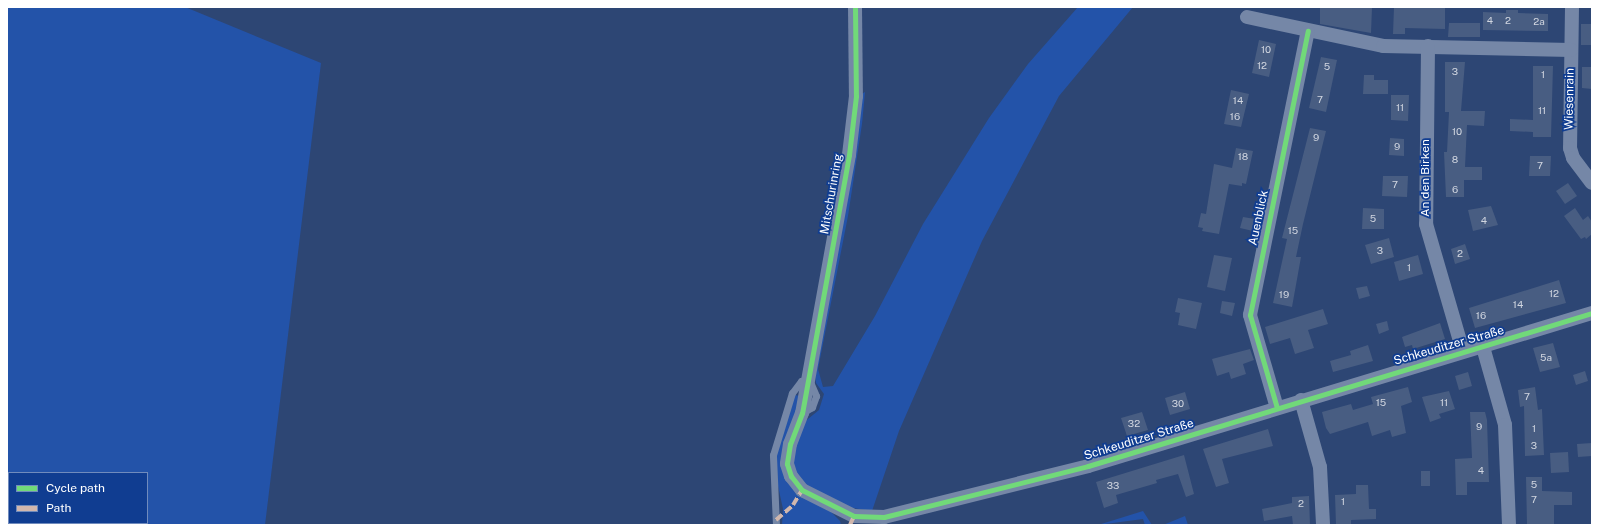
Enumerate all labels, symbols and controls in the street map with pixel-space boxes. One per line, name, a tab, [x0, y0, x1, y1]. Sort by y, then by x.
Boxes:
house number: 4	[1487, 15, 1493, 27]
house number: 2	[1505, 15, 1511, 27]
house number: 2a	[1533, 16, 1545, 28]
house number: 10	[1261, 44, 1271, 56]
house number: 12	[1257, 60, 1267, 72]
house number: 5	[1324, 61, 1330, 73]
house number: 3	[1452, 66, 1458, 78]
street label: Wiesenrain	[1562, 68, 1578, 130]
house number: 1	[1541, 69, 1545, 81]
house number: 7	[1317, 94, 1323, 106]
house number: 14	[1233, 95, 1243, 107]
house number: 11	[1396, 102, 1404, 114]
house number: 11	[1538, 105, 1546, 117]
house number: 16	[1230, 111, 1240, 123]
house number: 10	[1452, 126, 1462, 138]
house number: 9	[1313, 132, 1319, 144]
street label: An den Birken	[1419, 139, 1433, 217]
house number: 9	[1394, 141, 1400, 153]
house number: 18	[1238, 151, 1248, 163]
street label: Mitschurinring	[818, 153, 846, 235]
house number: 8	[1452, 154, 1458, 166]
house number: 7	[1537, 160, 1543, 172]
house number: 7	[1392, 179, 1398, 191]
house number: 6	[1452, 184, 1458, 196]
street label: Auenblick	[1246, 189, 1272, 247]
house number: 5	[1370, 213, 1376, 225]
house number: 4	[1481, 215, 1487, 227]
house number: 15	[1288, 225, 1298, 237]
house number: 3	[1377, 245, 1383, 257]
house number: 2	[1457, 248, 1463, 260]
house number: 1	[1407, 262, 1411, 274]
house number: 12	[1549, 288, 1559, 300]
house number: 19	[1279, 289, 1289, 301]
house number: 14	[1513, 299, 1523, 311]
house number: 16	[1476, 310, 1486, 322]
street label: Schkeuditzer Straße	[1392, 323, 1506, 369]
house number: 5a	[1540, 352, 1552, 364]
house number: 7	[1524, 391, 1530, 403]
house number: 15	[1376, 397, 1386, 409]
house number: 11	[1440, 397, 1448, 409]
house number: 30	[1172, 398, 1184, 410]
street label: Schkeuditzer Straße	[1082, 416, 1196, 464]
house number: 32	[1128, 418, 1140, 430]
house number: 9	[1476, 421, 1482, 433]
house number: 1	[1532, 423, 1536, 435]
house number: 3	[1531, 440, 1537, 452]
house number: 4	[1478, 465, 1484, 477]
legend	[8, 472, 148, 524]
house number: 5	[1531, 479, 1537, 491]
house number: 33	[1107, 480, 1119, 492]
text: Cycle path	[46, 481, 105, 495]
house number: 7	[1531, 494, 1537, 506]
house number: 1	[1341, 496, 1345, 508]
house number: 2	[1298, 498, 1304, 510]
text: Path	[46, 501, 72, 515]

